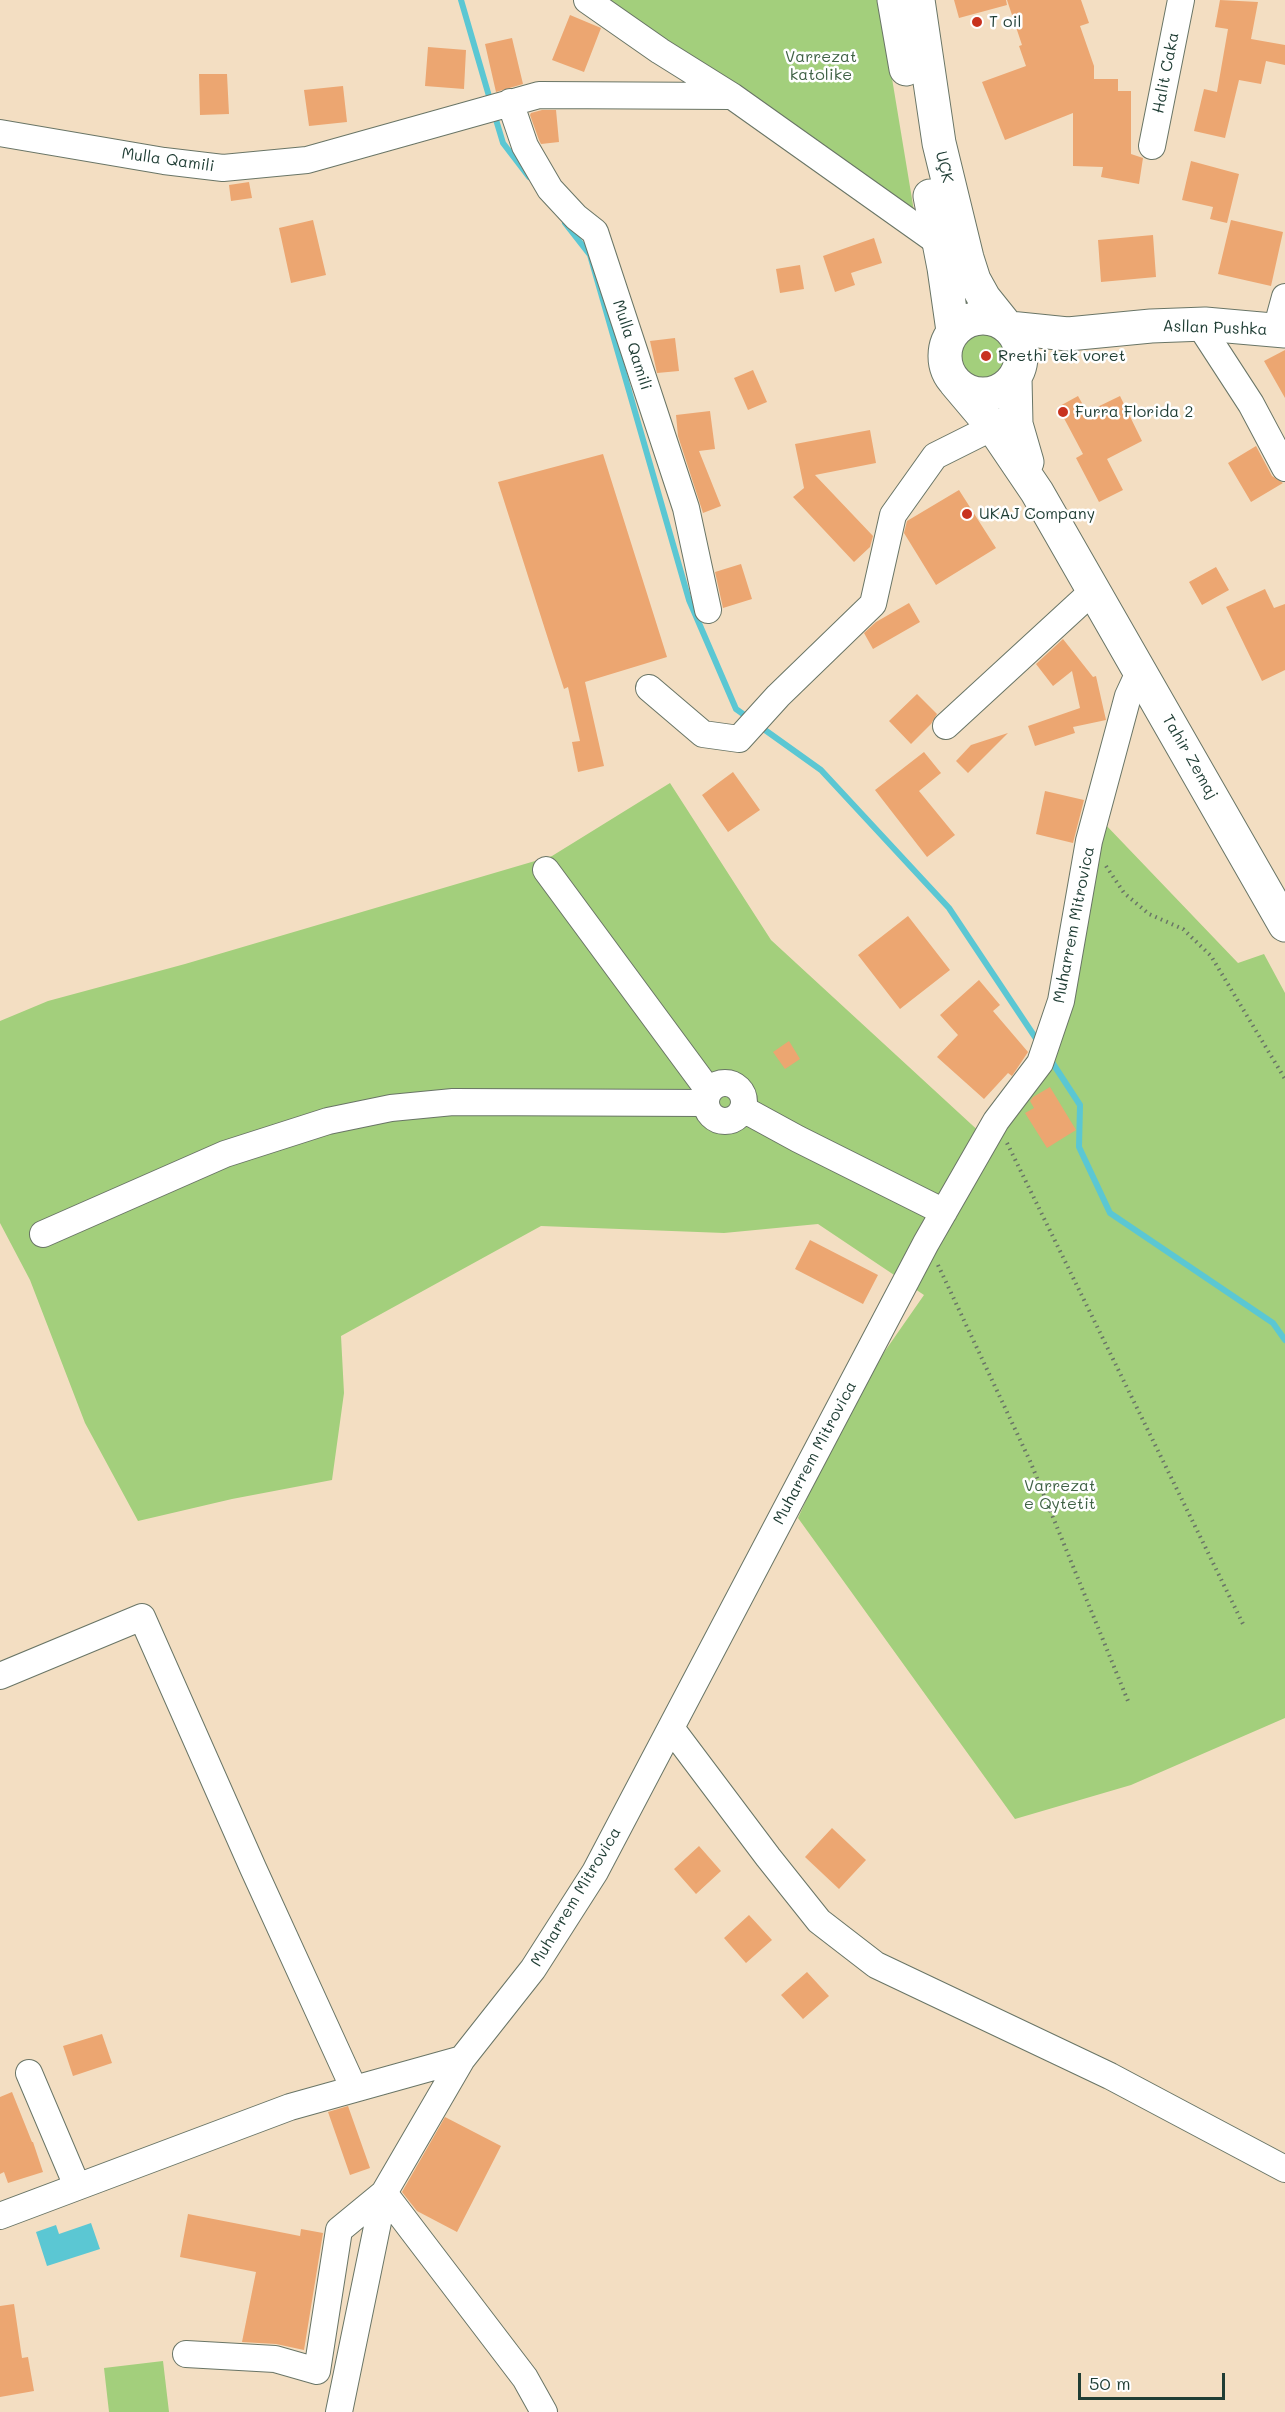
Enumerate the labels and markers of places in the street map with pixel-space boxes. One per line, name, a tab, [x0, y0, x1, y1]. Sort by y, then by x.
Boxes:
place label: T oil	[989, 12, 1021, 32]
marker: T oil	[970, 15, 984, 29]
place label: Rrethi tek voret	[998, 346, 1126, 366]
marker: Rrethi tek voret	[979, 349, 993, 363]
place label: Furra Florida 2	[1075, 402, 1193, 422]
marker: Furra Florida 2	[1056, 405, 1070, 419]
place label: UKAJ Company	[979, 504, 1095, 524]
marker: UKAJ Company	[960, 507, 974, 521]

